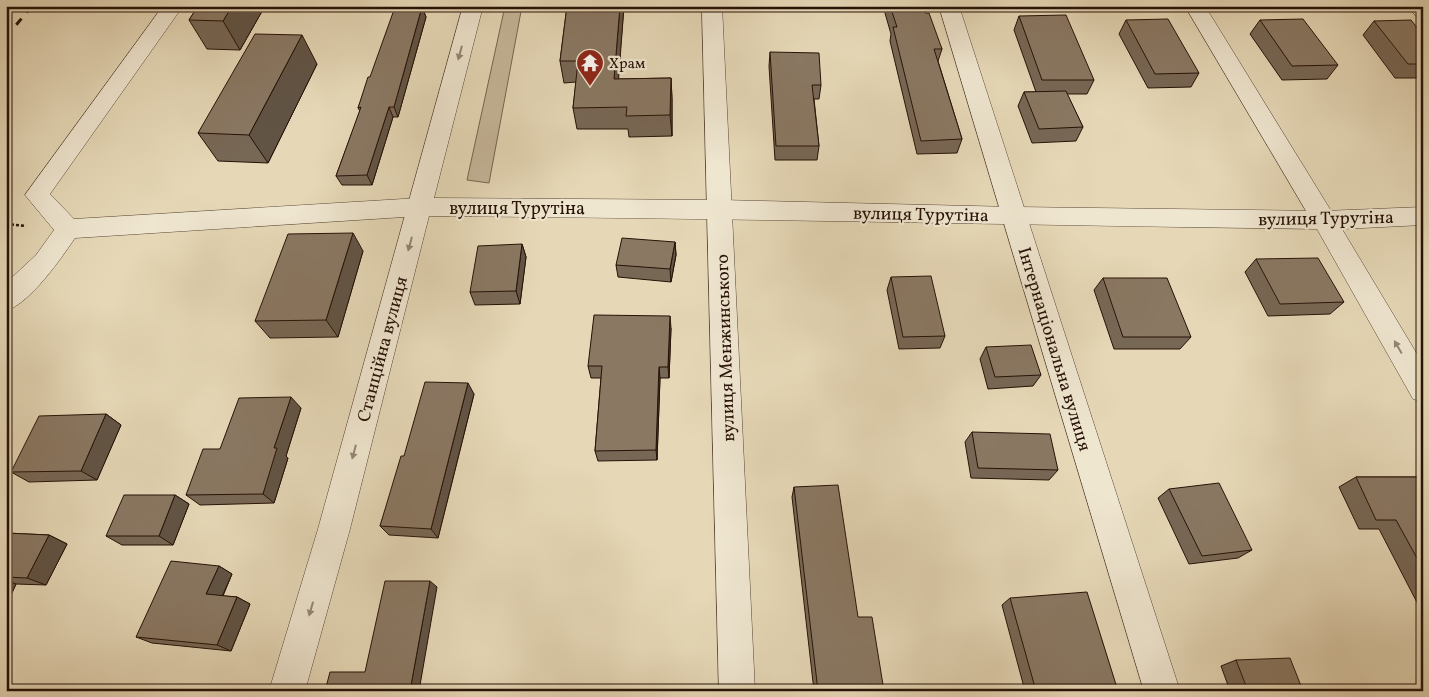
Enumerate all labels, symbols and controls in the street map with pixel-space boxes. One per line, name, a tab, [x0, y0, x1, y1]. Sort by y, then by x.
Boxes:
one-way arrow	[456, 46, 464, 61]
temple icon: Храм	[575, 48, 605, 87]
place label: Храм	[609, 54, 645, 75]
street label: вулиця Турутіна	[449, 197, 585, 222]
street label: вулиця Турутіна	[853, 202, 989, 229]
street label: вулиця Турутіна	[1258, 206, 1394, 233]
one-way arrow	[406, 237, 414, 252]
street label: Інтернаціональна вулиця	[1011, 244, 1097, 455]
street label: вулиця Менжинського	[711, 254, 742, 442]
street label: Станційна вулиця	[352, 274, 415, 425]
one-way arrow	[1394, 341, 1403, 354]
one-way arrow	[350, 445, 358, 460]
one-way arrow	[306, 601, 314, 616]

